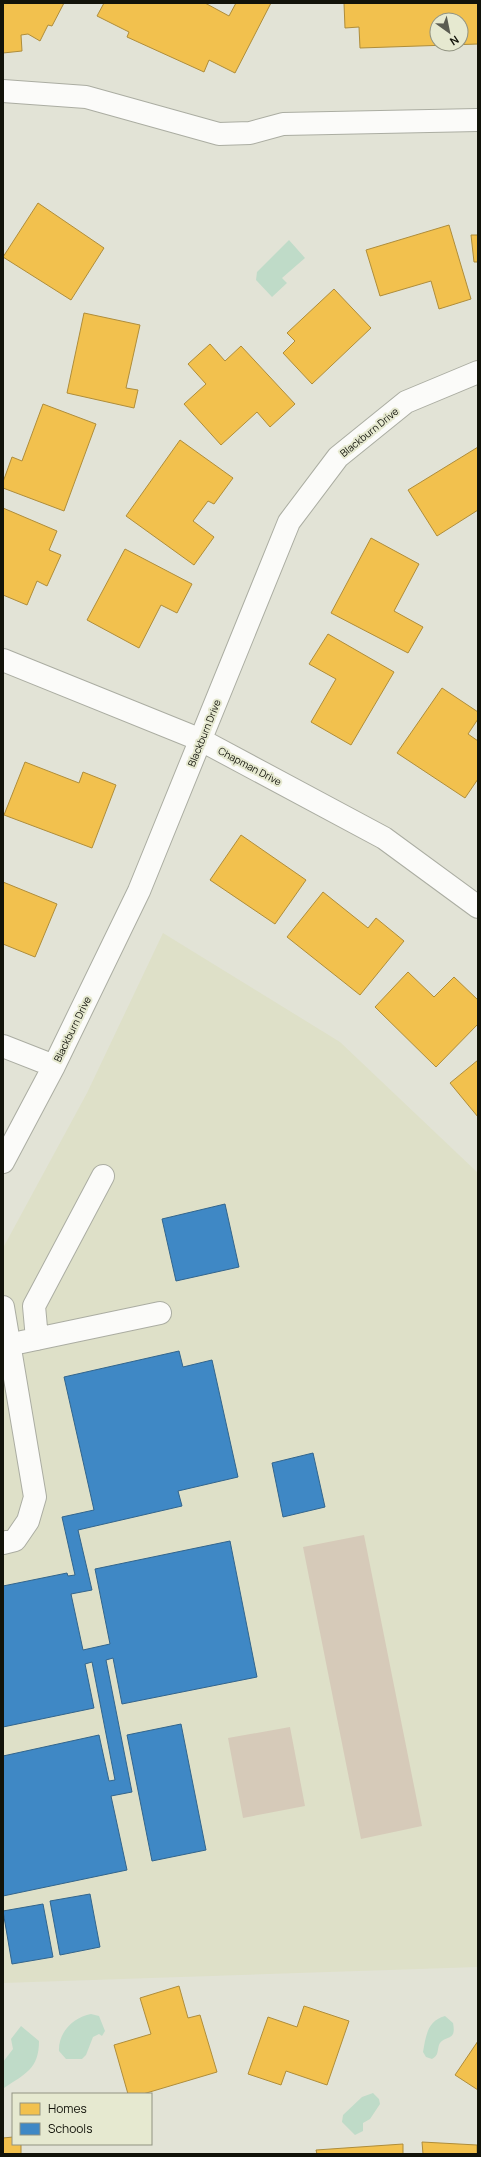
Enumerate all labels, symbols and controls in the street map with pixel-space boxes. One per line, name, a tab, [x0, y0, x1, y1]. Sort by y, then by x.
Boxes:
north arrow	[429, 12, 469, 52]
text: N	[447, 32, 462, 49]
street label: Blackburn Drive	[337, 404, 401, 460]
street label: Blackburn Drive	[184, 697, 224, 769]
street label: Chapman Drive	[216, 743, 284, 789]
street label: Blackburn Drive	[50, 994, 94, 1064]
legend	[12, 2093, 152, 2145]
text: Homes	[48, 2100, 87, 2117]
text: Schools	[48, 2120, 92, 2137]

